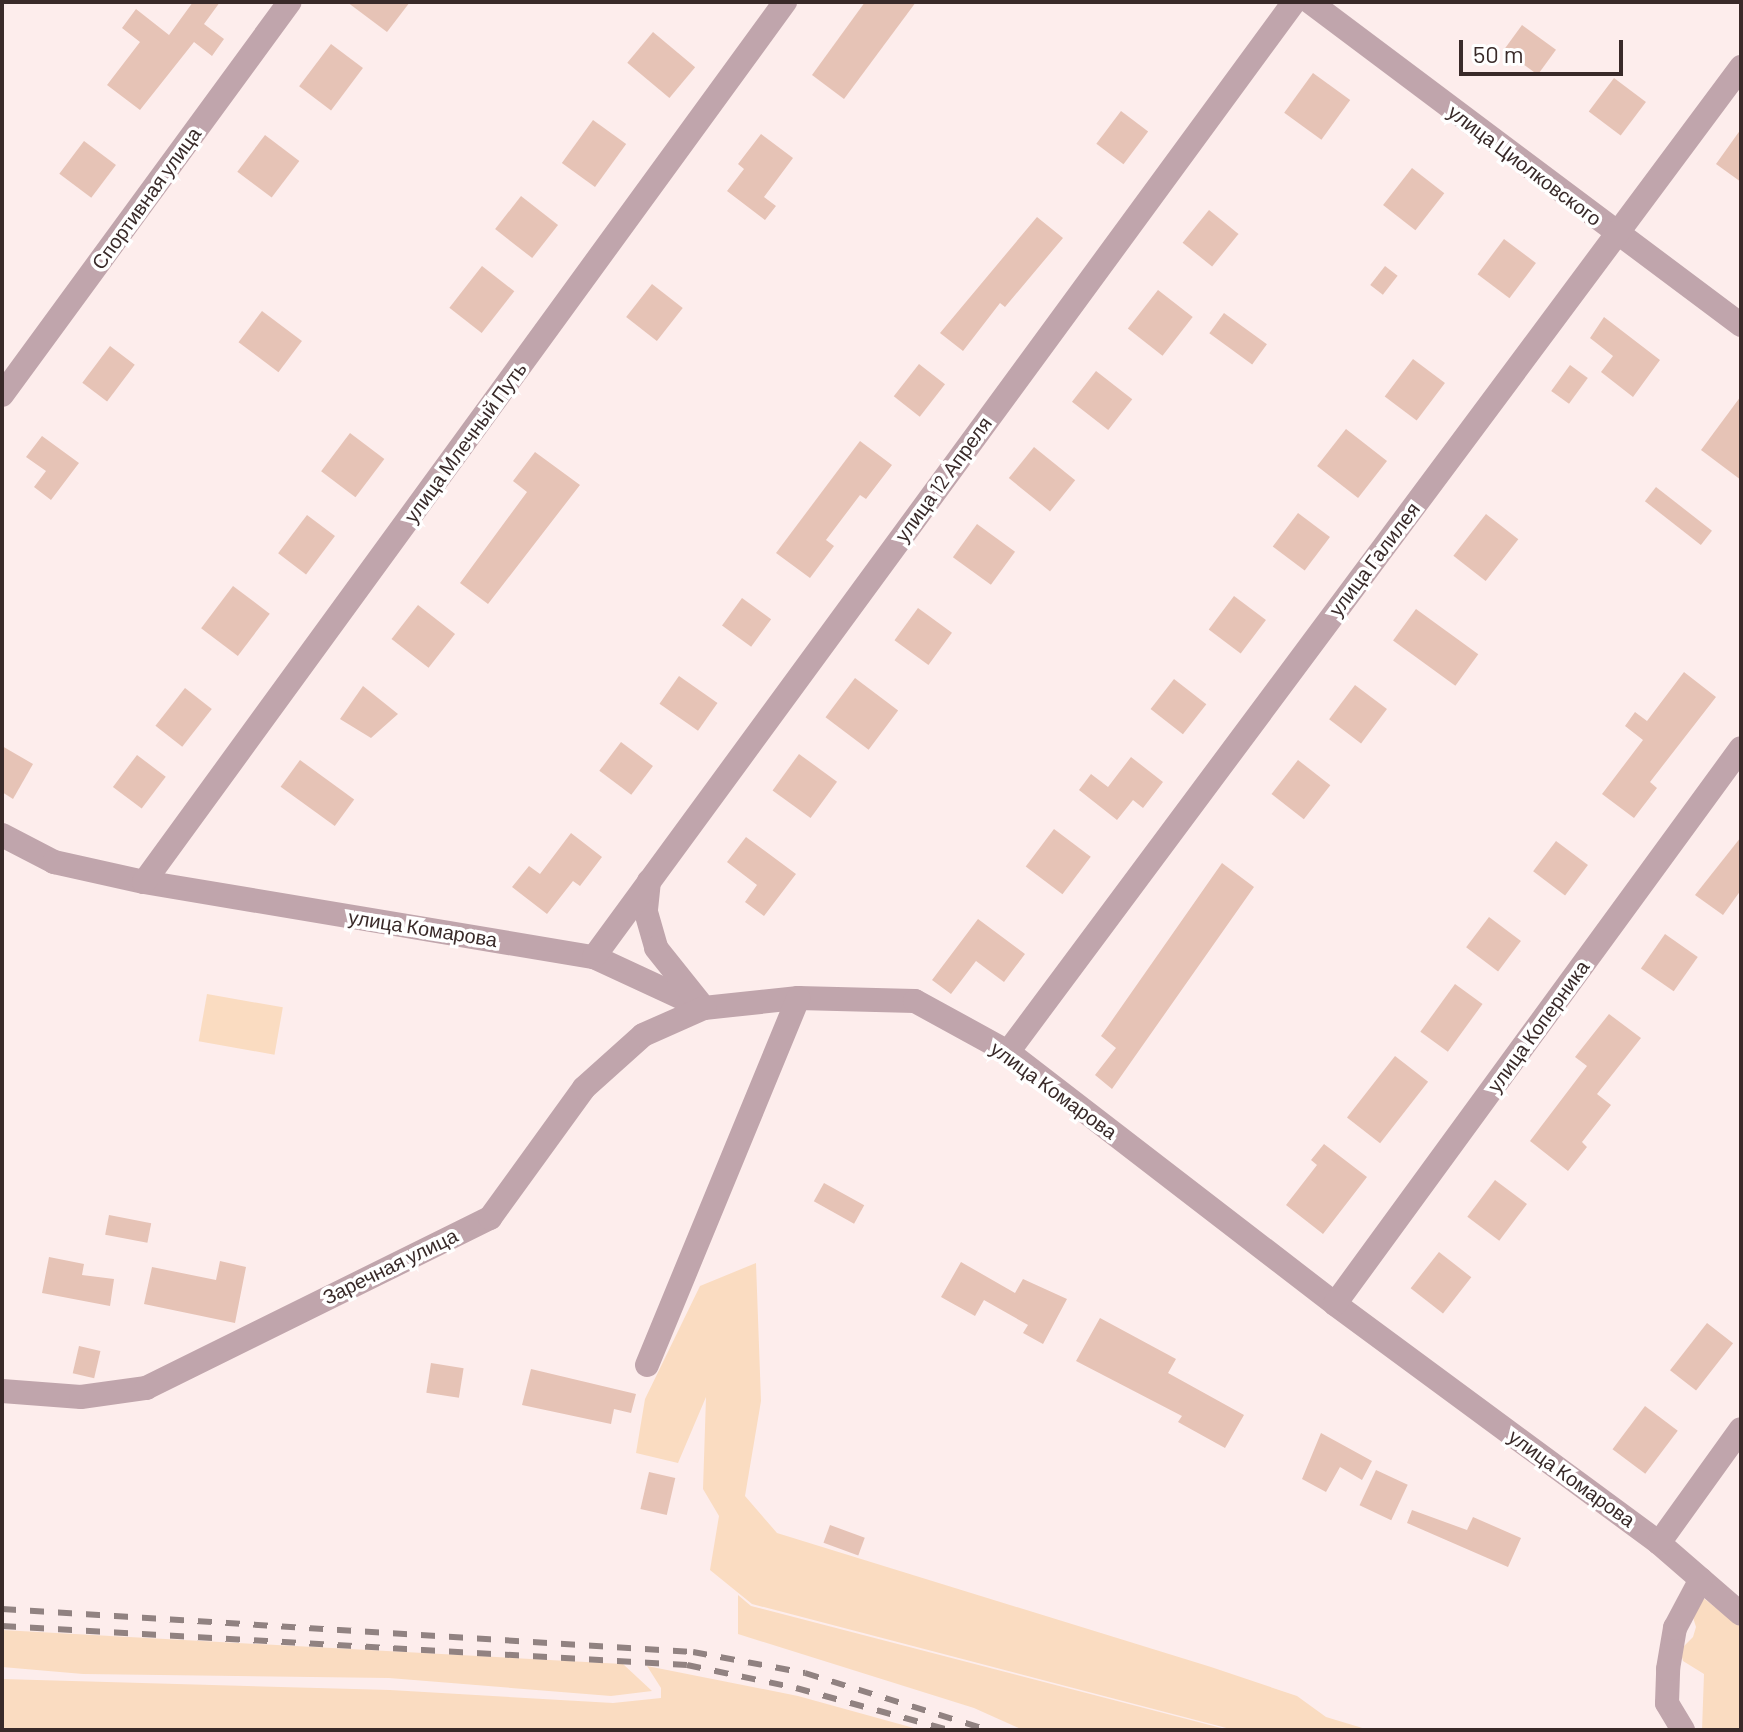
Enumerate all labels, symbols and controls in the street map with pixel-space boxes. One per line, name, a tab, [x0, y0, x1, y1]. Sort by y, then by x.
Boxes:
scale bar	[1463, 24, 1627, 74]
text: 50 m	[1473, 39, 1524, 68]
street label: улица Циолковского	[1444, 99, 1606, 231]
street label: Спортивная улица	[86, 122, 206, 274]
street label: улица Млечный Путь	[399, 357, 531, 527]
street label: улица 12 Апреля	[890, 412, 996, 546]
street label: улица Галилея	[1323, 497, 1425, 621]
street label: улица Комарова	[347, 904, 499, 952]
street label: улица Коперника	[1482, 955, 1594, 1097]
street label: улица Комарова	[986, 1036, 1122, 1144]
street label: Заречная улица	[319, 1223, 461, 1309]
street label: улица Комарова	[1504, 1424, 1640, 1532]

